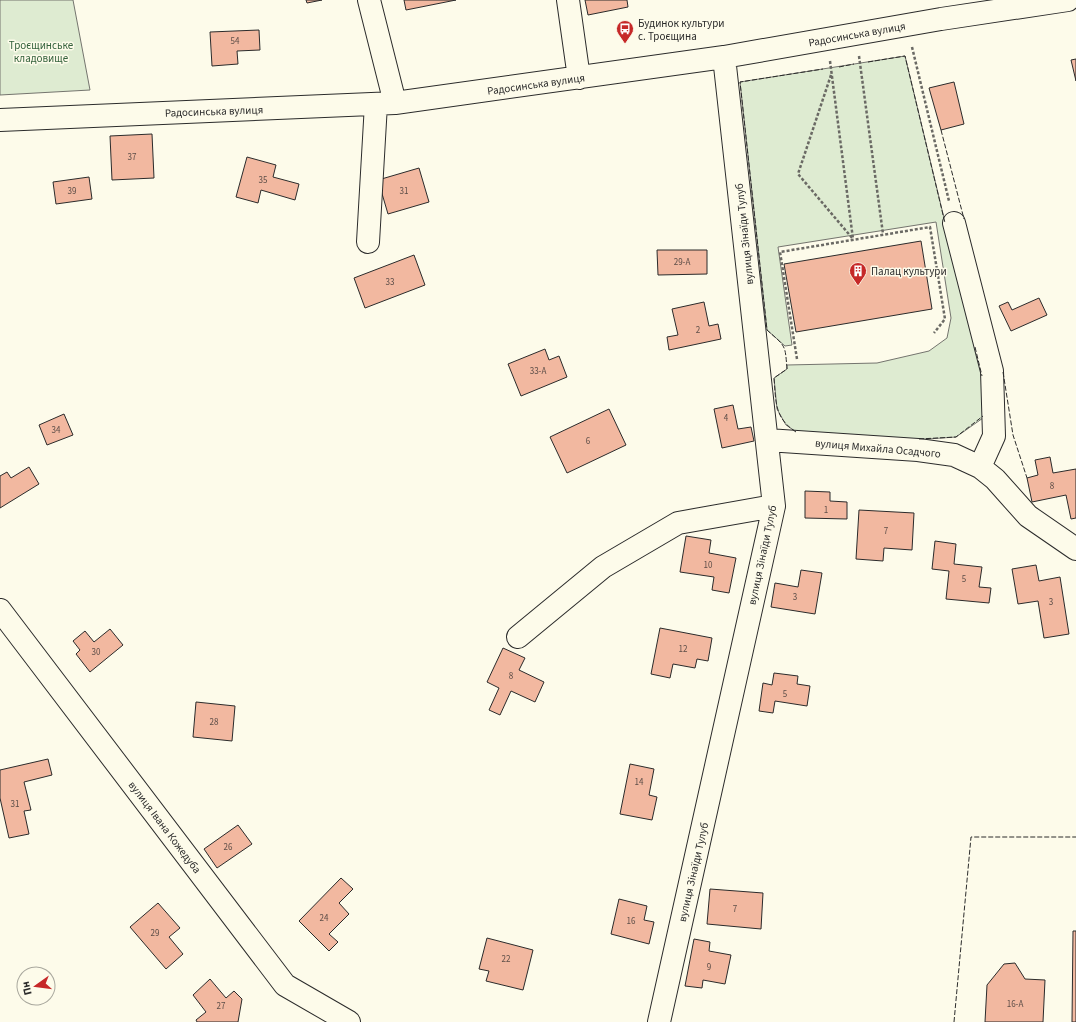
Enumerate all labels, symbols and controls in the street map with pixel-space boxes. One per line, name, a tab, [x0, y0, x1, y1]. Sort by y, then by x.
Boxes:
place label: Будинок культури с. Троєщина	[638, 16, 724, 44]
bus stop icon: Будинок культури с. Троєщина	[615, 19, 635, 44]
street label: Радосинська вулиця	[807, 19, 907, 50]
house number: 54	[231, 35, 240, 48]
park label: Троєщинське кладовище	[9, 38, 74, 66]
street label: Радосинська вулиця	[486, 70, 586, 99]
street label: Радосинська вулиця	[165, 102, 263, 121]
house number: 37	[128, 151, 137, 164]
house number: 35	[259, 174, 268, 187]
street label: вулиця Зінаїди Тулуб	[732, 183, 757, 285]
house number: 39	[68, 185, 77, 198]
house number: 31	[400, 185, 408, 198]
house number: 29-А	[674, 256, 690, 269]
building icon: Палац культури	[848, 261, 868, 286]
place label: Палац культури	[871, 264, 947, 279]
house number: 33	[386, 276, 395, 289]
house number: 2	[696, 324, 701, 337]
house number: 33-А	[530, 365, 546, 378]
house number: 4	[724, 412, 729, 425]
house number: 34	[52, 424, 61, 437]
house number: 6	[586, 435, 591, 448]
street label: вулиця Михайла Осадчого	[814, 436, 942, 461]
house number: 8	[1050, 480, 1055, 493]
street label: вулиця Зінаїди Тулуб	[745, 504, 780, 606]
house number: 1	[824, 504, 828, 517]
house number: 7	[884, 525, 889, 538]
house number: 10	[704, 559, 713, 572]
house number: 5	[962, 573, 967, 586]
house number: 3	[793, 591, 798, 604]
house number: 3	[1049, 596, 1054, 609]
house number: 12	[679, 643, 688, 656]
house number: 30	[92, 646, 101, 659]
house number: 8	[509, 670, 514, 683]
house number: 5	[783, 688, 788, 701]
house number: 28	[210, 716, 219, 729]
house number: 14	[635, 776, 644, 789]
street label: вулиця Івана Кожедуба	[125, 778, 204, 877]
house number: 31	[11, 798, 19, 811]
street label: вулиця Зінаїди Тулуб	[675, 821, 712, 923]
house number: 26	[224, 841, 233, 854]
house number: 7	[733, 903, 738, 916]
house number: 24	[320, 912, 329, 925]
house number: 16	[627, 915, 636, 928]
house number: 29	[151, 927, 160, 940]
house number: 22	[502, 953, 511, 966]
house number: 9	[707, 961, 712, 974]
north arrow	[16, 966, 56, 1006]
text: Пн	[18, 980, 36, 997]
house number: 16-А	[1007, 998, 1023, 1011]
house number: 27	[217, 1000, 226, 1013]

